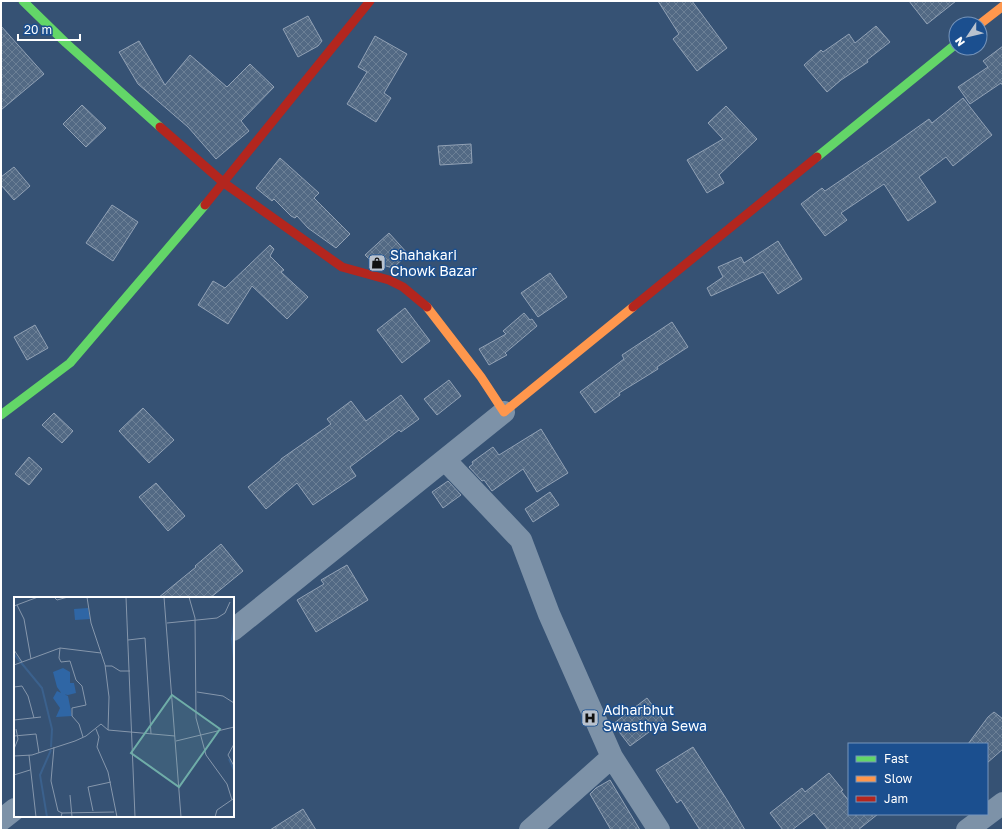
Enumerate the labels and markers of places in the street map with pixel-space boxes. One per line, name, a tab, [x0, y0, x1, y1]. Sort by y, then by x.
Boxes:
place label: Shahakari Chowk Bazar	[390, 246, 477, 279]
shop icon: Shahakari Chowk Bazar	[367, 253, 387, 273]
place label: Adharbhut Swasthya Sewa	[603, 701, 707, 734]
hospital icon: Adharbhut Swasthya Sewa	[580, 708, 600, 728]

